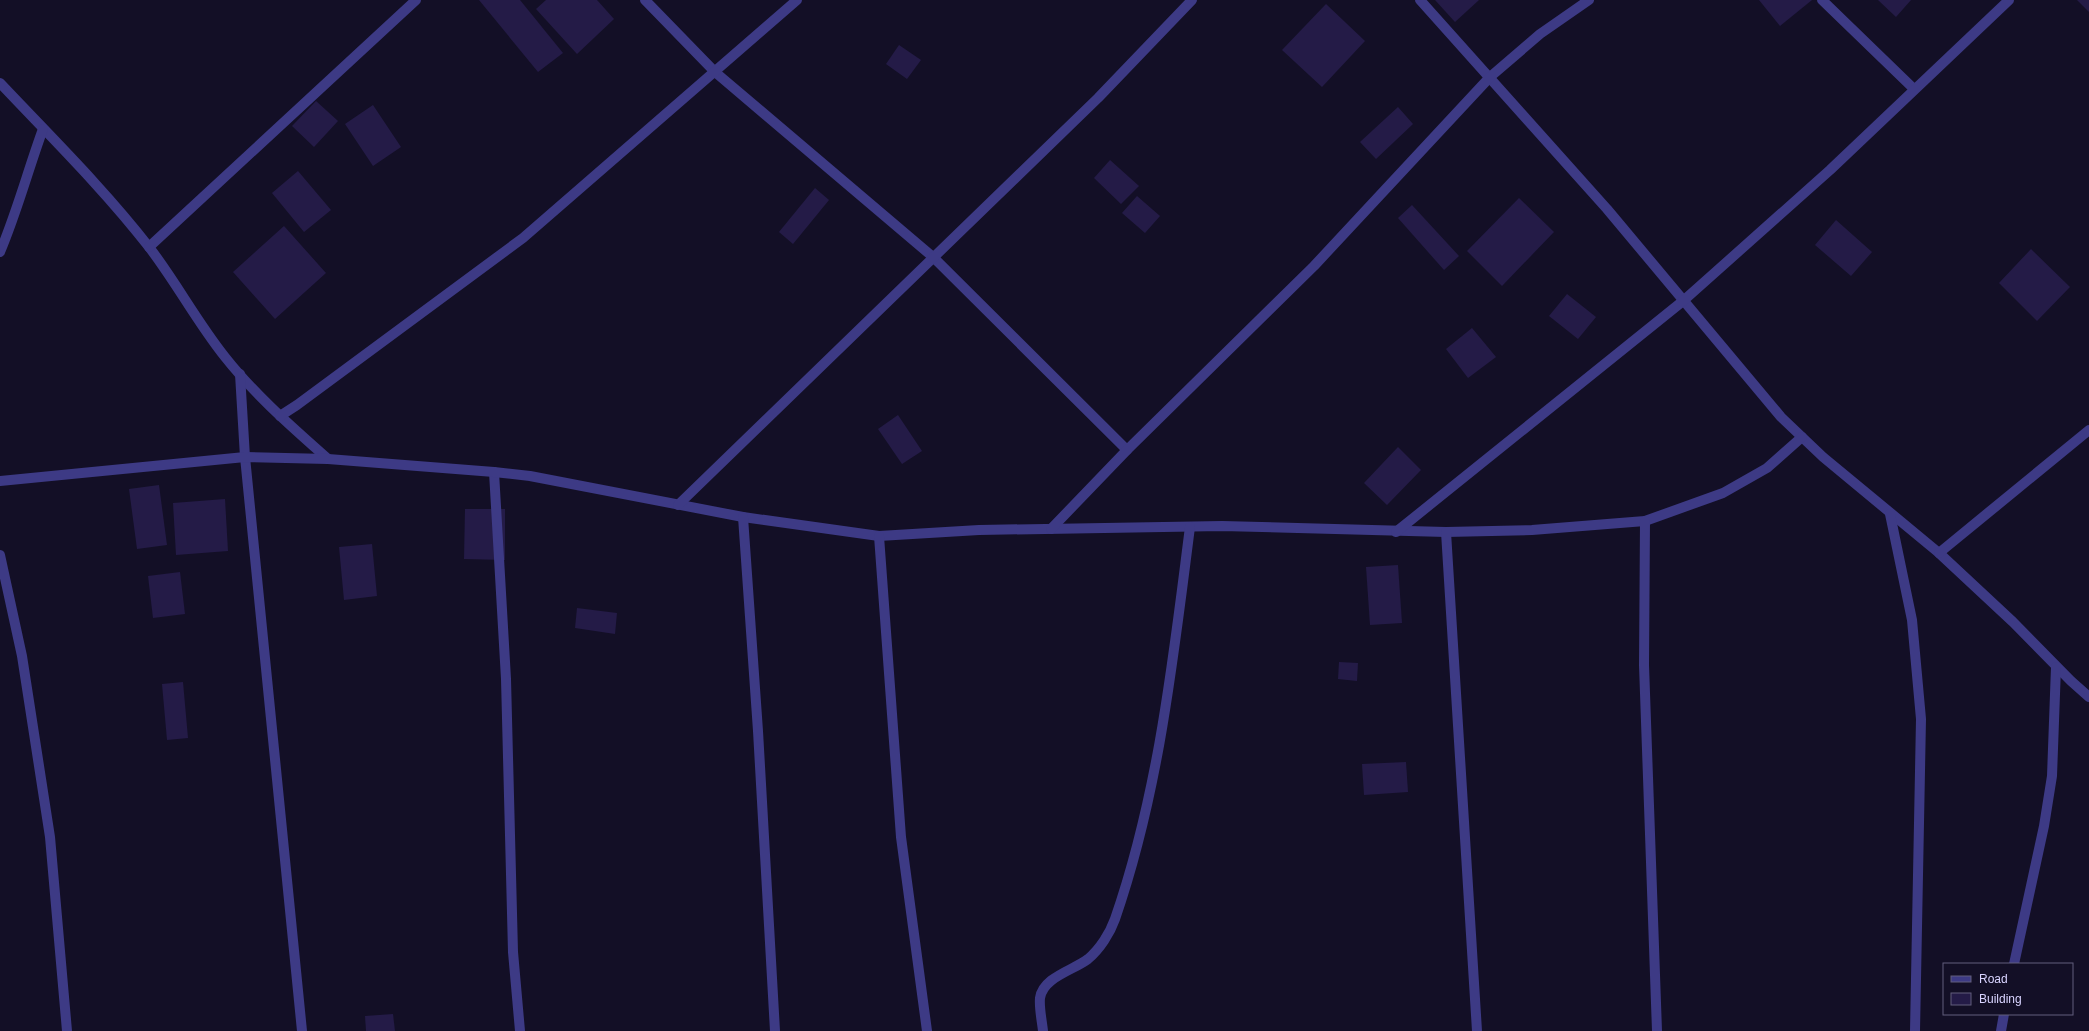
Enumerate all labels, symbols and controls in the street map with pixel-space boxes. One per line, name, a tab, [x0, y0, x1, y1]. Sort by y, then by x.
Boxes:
legend	[1943, 963, 2073, 1015]
text: Road	[1979, 972, 2008, 986]
text: Building	[1979, 992, 2022, 1006]

